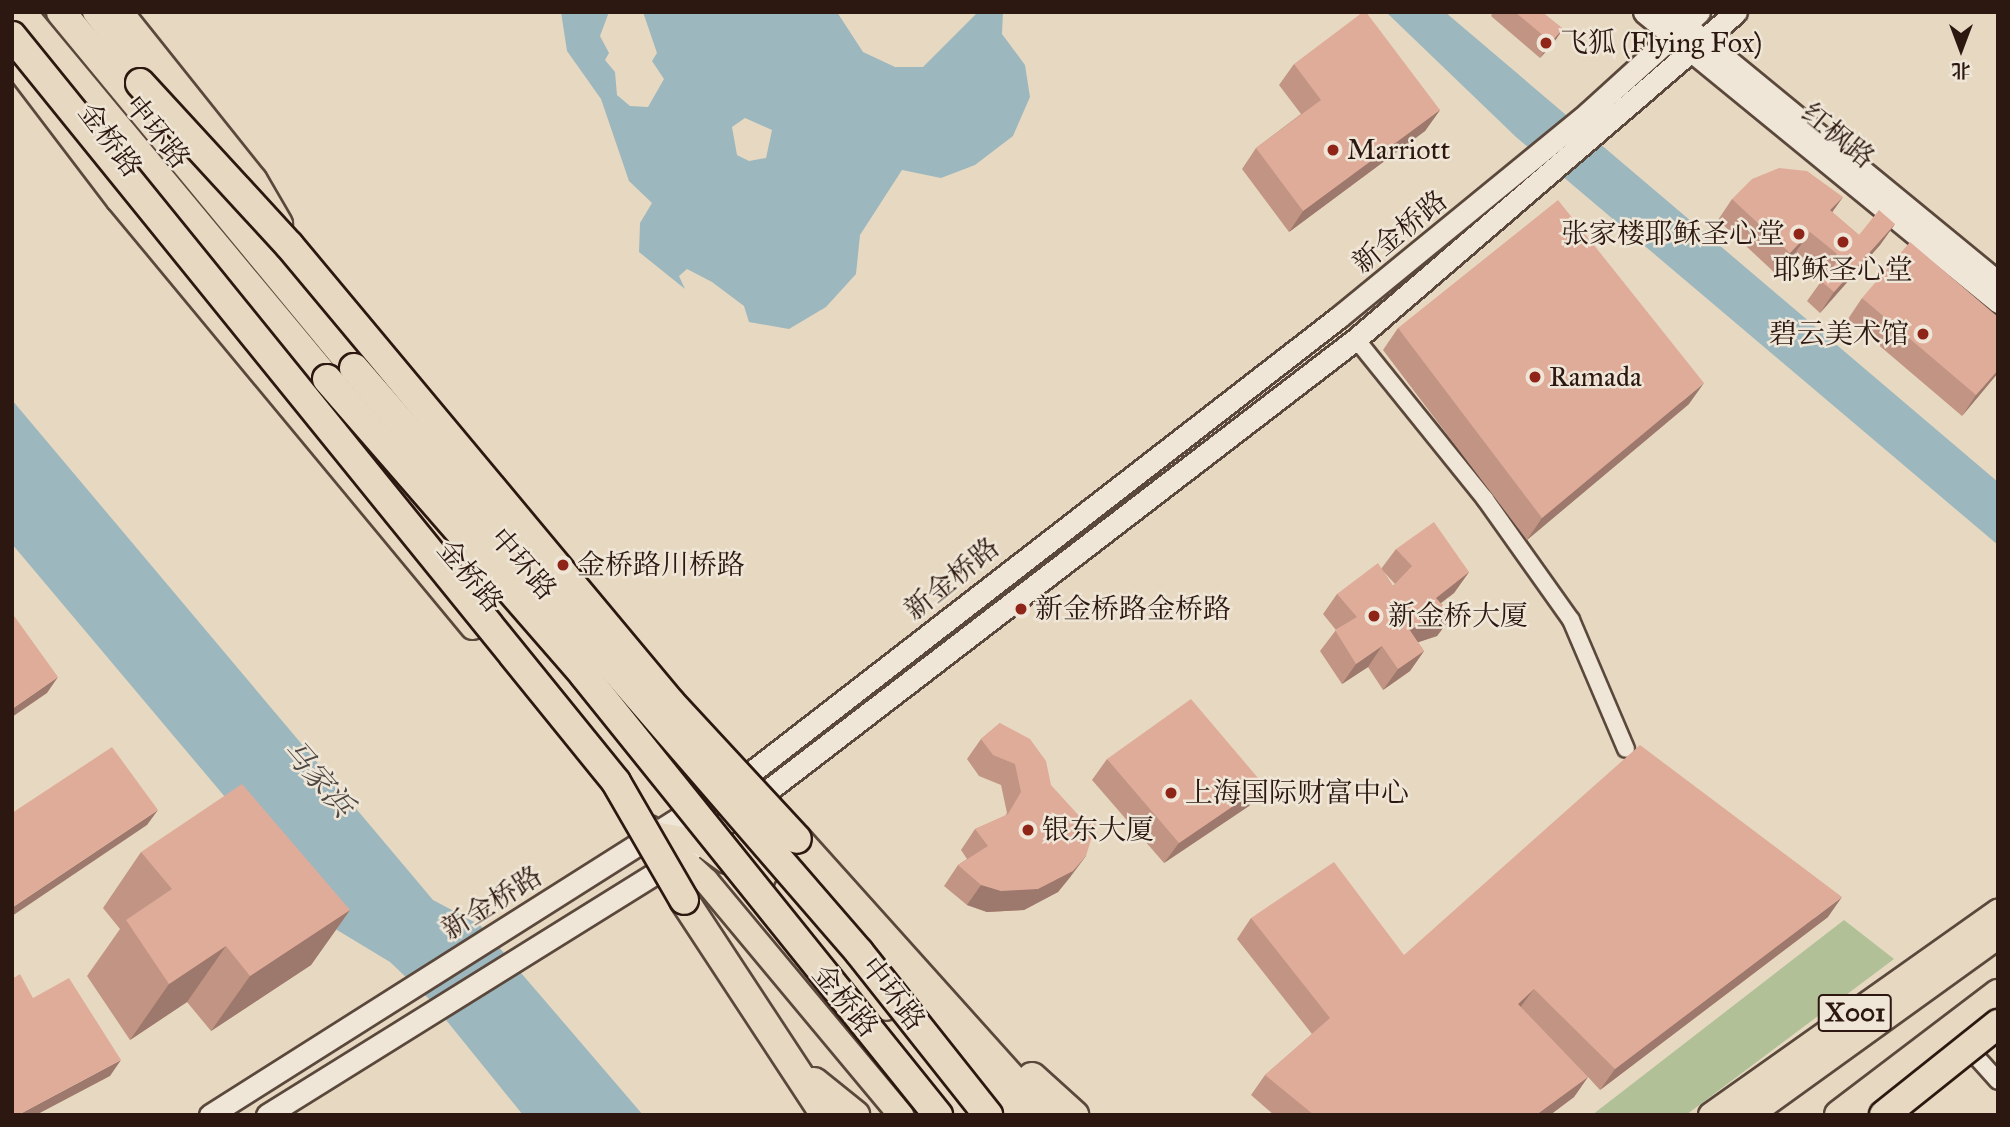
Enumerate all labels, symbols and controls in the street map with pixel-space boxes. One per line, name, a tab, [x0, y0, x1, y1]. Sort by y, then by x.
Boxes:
north arrow	[1926, 14, 1996, 84]
place label: 飞狐 (Flying Fox)	[1560, 26, 1762, 60]
marker: 飞狐 (Flying Fox)	[1538, 35, 1554, 51]
text: 北	[1952, 59, 1971, 82]
street label: 中环路	[118, 89, 196, 175]
street label: 金桥路	[71, 96, 149, 184]
street label: 红枫路	[1795, 97, 1881, 175]
place label: Marriott	[1347, 133, 1450, 167]
marker: Marriott	[1325, 142, 1341, 158]
street label: 新金桥路	[1346, 184, 1454, 280]
place label: 张家楼耶稣圣心堂	[1561, 217, 1785, 251]
marker: 张家楼耶稣圣心堂	[1791, 226, 1807, 242]
marker: 耶稣圣心堂	[1835, 234, 1851, 250]
place label: 耶稣圣心堂	[1773, 253, 1913, 287]
place label: 碧云美术馆	[1769, 317, 1909, 351]
marker: 碧云美术馆	[1915, 326, 1931, 342]
place label: Ramada	[1549, 360, 1642, 394]
marker: Ramada	[1527, 369, 1543, 385]
street label: 中环路	[483, 521, 563, 607]
street label: 新金桥路	[898, 531, 1006, 627]
street label: 金桥路	[430, 533, 510, 619]
place label: 金桥路川桥路	[577, 548, 745, 582]
marker: 金桥路川桥路	[555, 557, 571, 573]
place label: 新金桥路金桥路	[1035, 592, 1231, 626]
place label: 新金桥大厦	[1388, 599, 1528, 633]
marker: 新金桥路金桥路	[1013, 601, 1029, 617]
marker: 新金桥大厦	[1366, 608, 1382, 624]
water label: 马家浜	[275, 732, 361, 824]
place label: 上海国际财富中心	[1185, 776, 1409, 810]
marker: 上海国际财富中心	[1163, 785, 1179, 801]
place label: 银东大厦	[1042, 813, 1154, 847]
marker: 银东大厦	[1020, 822, 1036, 838]
street label: 新金桥路	[436, 859, 548, 947]
street label: 中环路	[854, 951, 932, 1037]
street label: 金桥路	[805, 958, 885, 1044]
road number: X001	[1816, 990, 1894, 1036]

